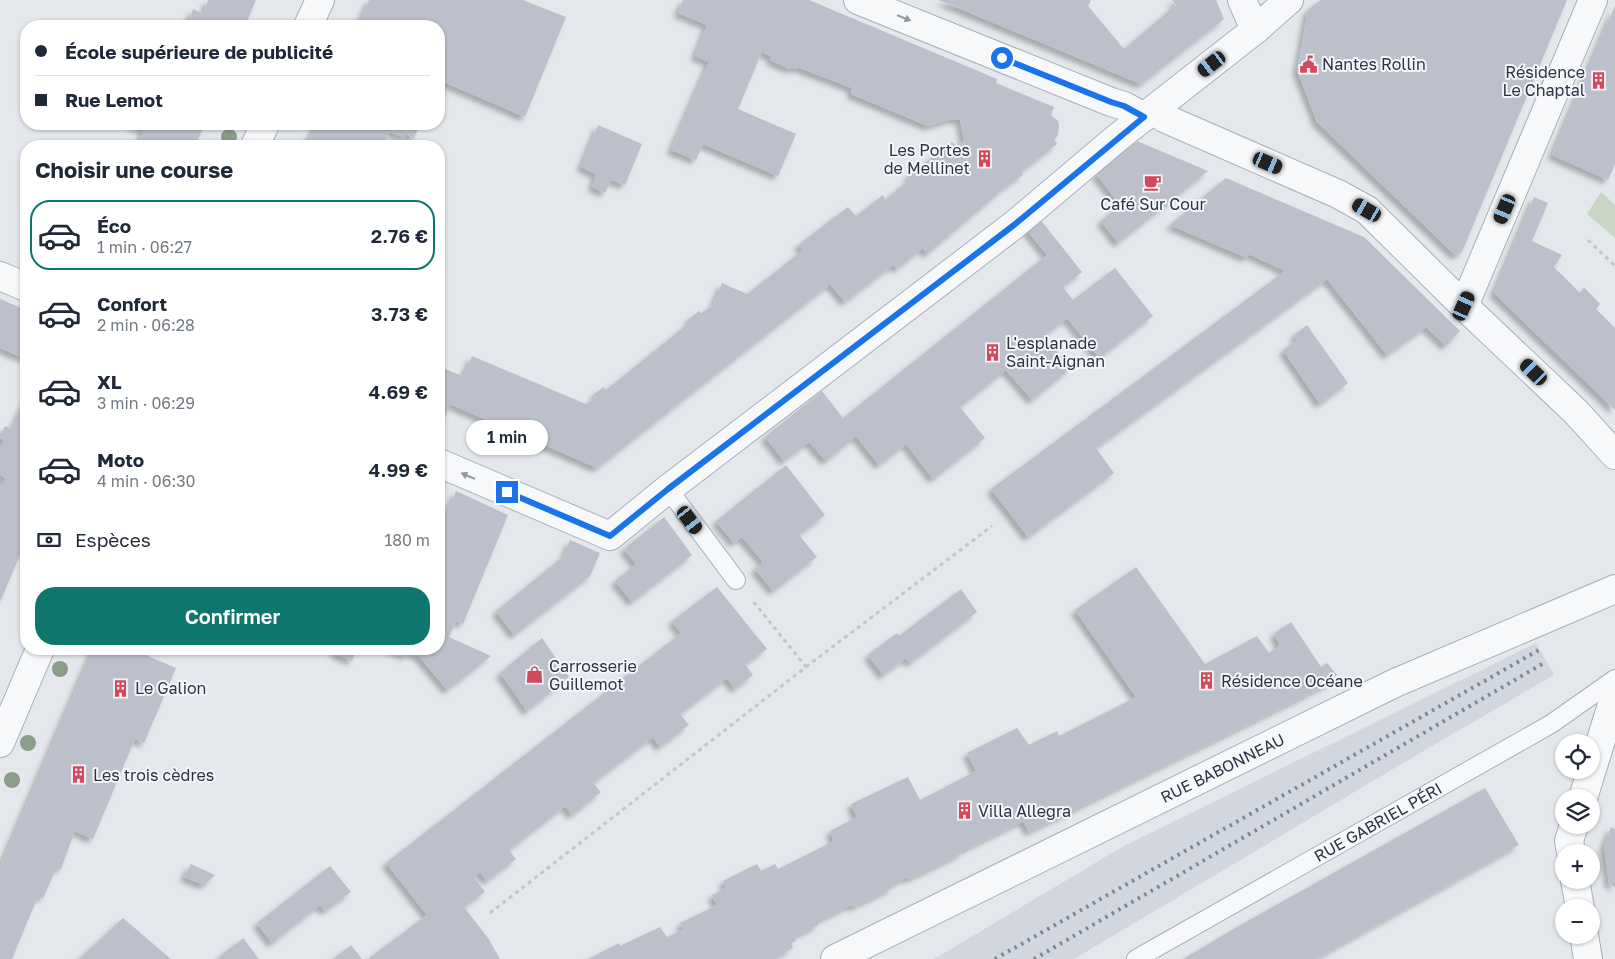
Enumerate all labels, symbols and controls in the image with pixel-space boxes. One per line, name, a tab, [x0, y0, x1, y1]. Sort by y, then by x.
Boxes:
one-way arrow	[896, 15, 911, 23]
text: École supérieure de publicité	[65, 40, 333, 63]
route start	[991, 47, 1013, 69]
car	[1195, 49, 1228, 79]
public building icon: Nantes Rollin	[1298, 54, 1318, 74]
place label: Nantes Rollin	[1322, 54, 1426, 74]
place label: Résidence Le Chaptal	[1503, 62, 1585, 100]
building icon: Résidence Le Chaptal	[1589, 71, 1609, 91]
text: Rue Lemot	[65, 88, 163, 111]
place label: Les Portes de Mellinet	[884, 140, 970, 178]
building icon: Les Portes de Mellinet	[974, 149, 994, 169]
car	[1251, 150, 1284, 176]
text: Choisir une course	[35, 156, 233, 183]
cafe icon: Café Sur Cour	[1143, 173, 1163, 193]
car	[1492, 192, 1517, 226]
place label: Café Sur Cour	[1100, 194, 1206, 214]
car	[1350, 196, 1383, 224]
icon: car	[37, 213, 82, 258]
text: Éco	[97, 214, 131, 237]
text: 2.76 €	[371, 224, 428, 247]
text: 1 min · 06:27	[97, 237, 192, 257]
car	[1451, 289, 1476, 323]
icon: car	[37, 291, 82, 336]
text: Confort	[97, 292, 167, 315]
text: 3.73 €	[371, 302, 428, 325]
text: 2 min · 06:28	[97, 315, 195, 335]
place label: L'esplanade Saint-Aignan	[1006, 333, 1105, 371]
building icon: L'esplanade Saint-Aignan	[982, 342, 1002, 362]
car	[1518, 356, 1550, 388]
icon: car	[37, 369, 82, 414]
text: XL	[97, 370, 122, 393]
text: 4.69 €	[369, 380, 428, 403]
text: 3 min · 06:29	[97, 393, 195, 413]
callout: 1 min	[466, 420, 548, 454]
text: 1 min	[487, 427, 527, 447]
icon: car	[37, 447, 82, 492]
text: Moto	[97, 448, 144, 471]
text: 4.99 €	[369, 458, 428, 481]
text: 4 min · 06:30	[97, 471, 196, 491]
one-way arrow	[460, 472, 475, 480]
route end	[496, 481, 518, 503]
car	[674, 504, 705, 536]
icon: cash	[35, 526, 63, 554]
text: Espèces	[75, 528, 151, 551]
text: 180 m	[384, 530, 430, 550]
button: Confirmer	[35, 587, 430, 645]
place label: Carrosserie Guillemot	[549, 656, 637, 694]
shop icon: Carrosserie Guillemot	[525, 665, 545, 685]
building icon: Résidence Océane	[1197, 671, 1217, 691]
place label: Résidence Océane	[1221, 671, 1363, 691]
building icon: Le Galion	[111, 678, 131, 698]
place label: Le Galion	[135, 678, 206, 698]
street label: RUE BABONNEAU	[1157, 729, 1288, 807]
map controls	[1555, 734, 1600, 944]
button: locate	[1555, 734, 1600, 779]
building icon: Les trois cèdres	[69, 765, 89, 785]
place label: Les trois cèdres	[93, 765, 214, 785]
street label: RUE GABRIEL PÉRI	[1310, 778, 1445, 866]
button: layers	[1555, 789, 1600, 834]
building icon: Villa Allegra	[954, 801, 974, 821]
place label: Villa Allegra	[978, 801, 1071, 821]
button: +	[1555, 844, 1600, 889]
button: −	[1555, 899, 1600, 944]

